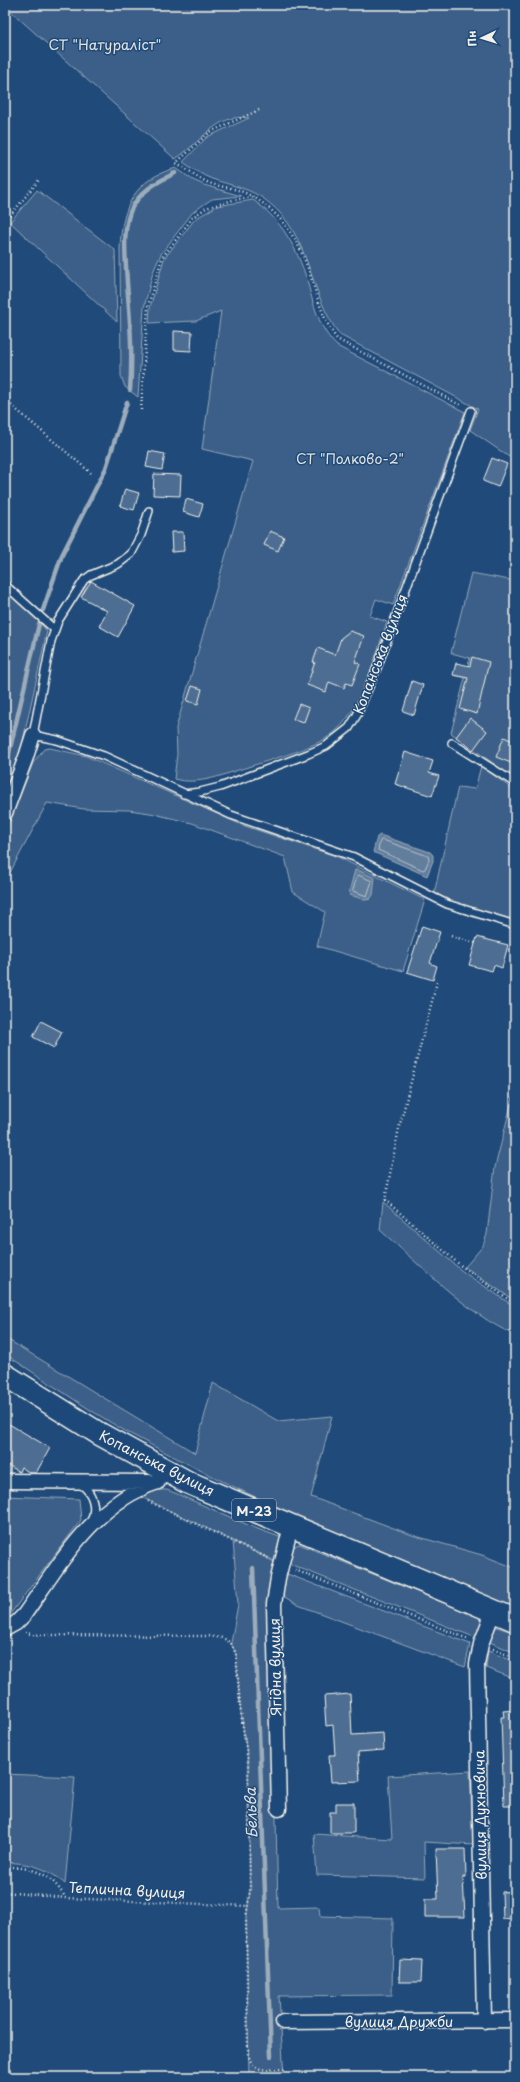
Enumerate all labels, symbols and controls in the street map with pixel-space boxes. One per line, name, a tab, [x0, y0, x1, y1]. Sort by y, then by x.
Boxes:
north arrow	[462, 18, 502, 58]
text: Пн	[462, 30, 481, 47]
park label: СТ "Натураліст"	[49, 34, 161, 55]
park label: СТ "Полково-2"	[296, 448, 404, 469]
street label: Копанська вулиця	[347, 591, 413, 717]
street label: Копанська вулиця	[96, 1425, 218, 1501]
road number: М-23	[232, 1499, 276, 1521]
street label: Ягідна вулиця	[264, 1618, 286, 1716]
street label: вулиця Духновича	[468, 1750, 492, 1880]
water label: Бельва	[238, 1787, 262, 1839]
street label: Теплична вулиця	[68, 1876, 186, 1904]
street label: вулиця Дружби	[345, 2011, 453, 2032]

